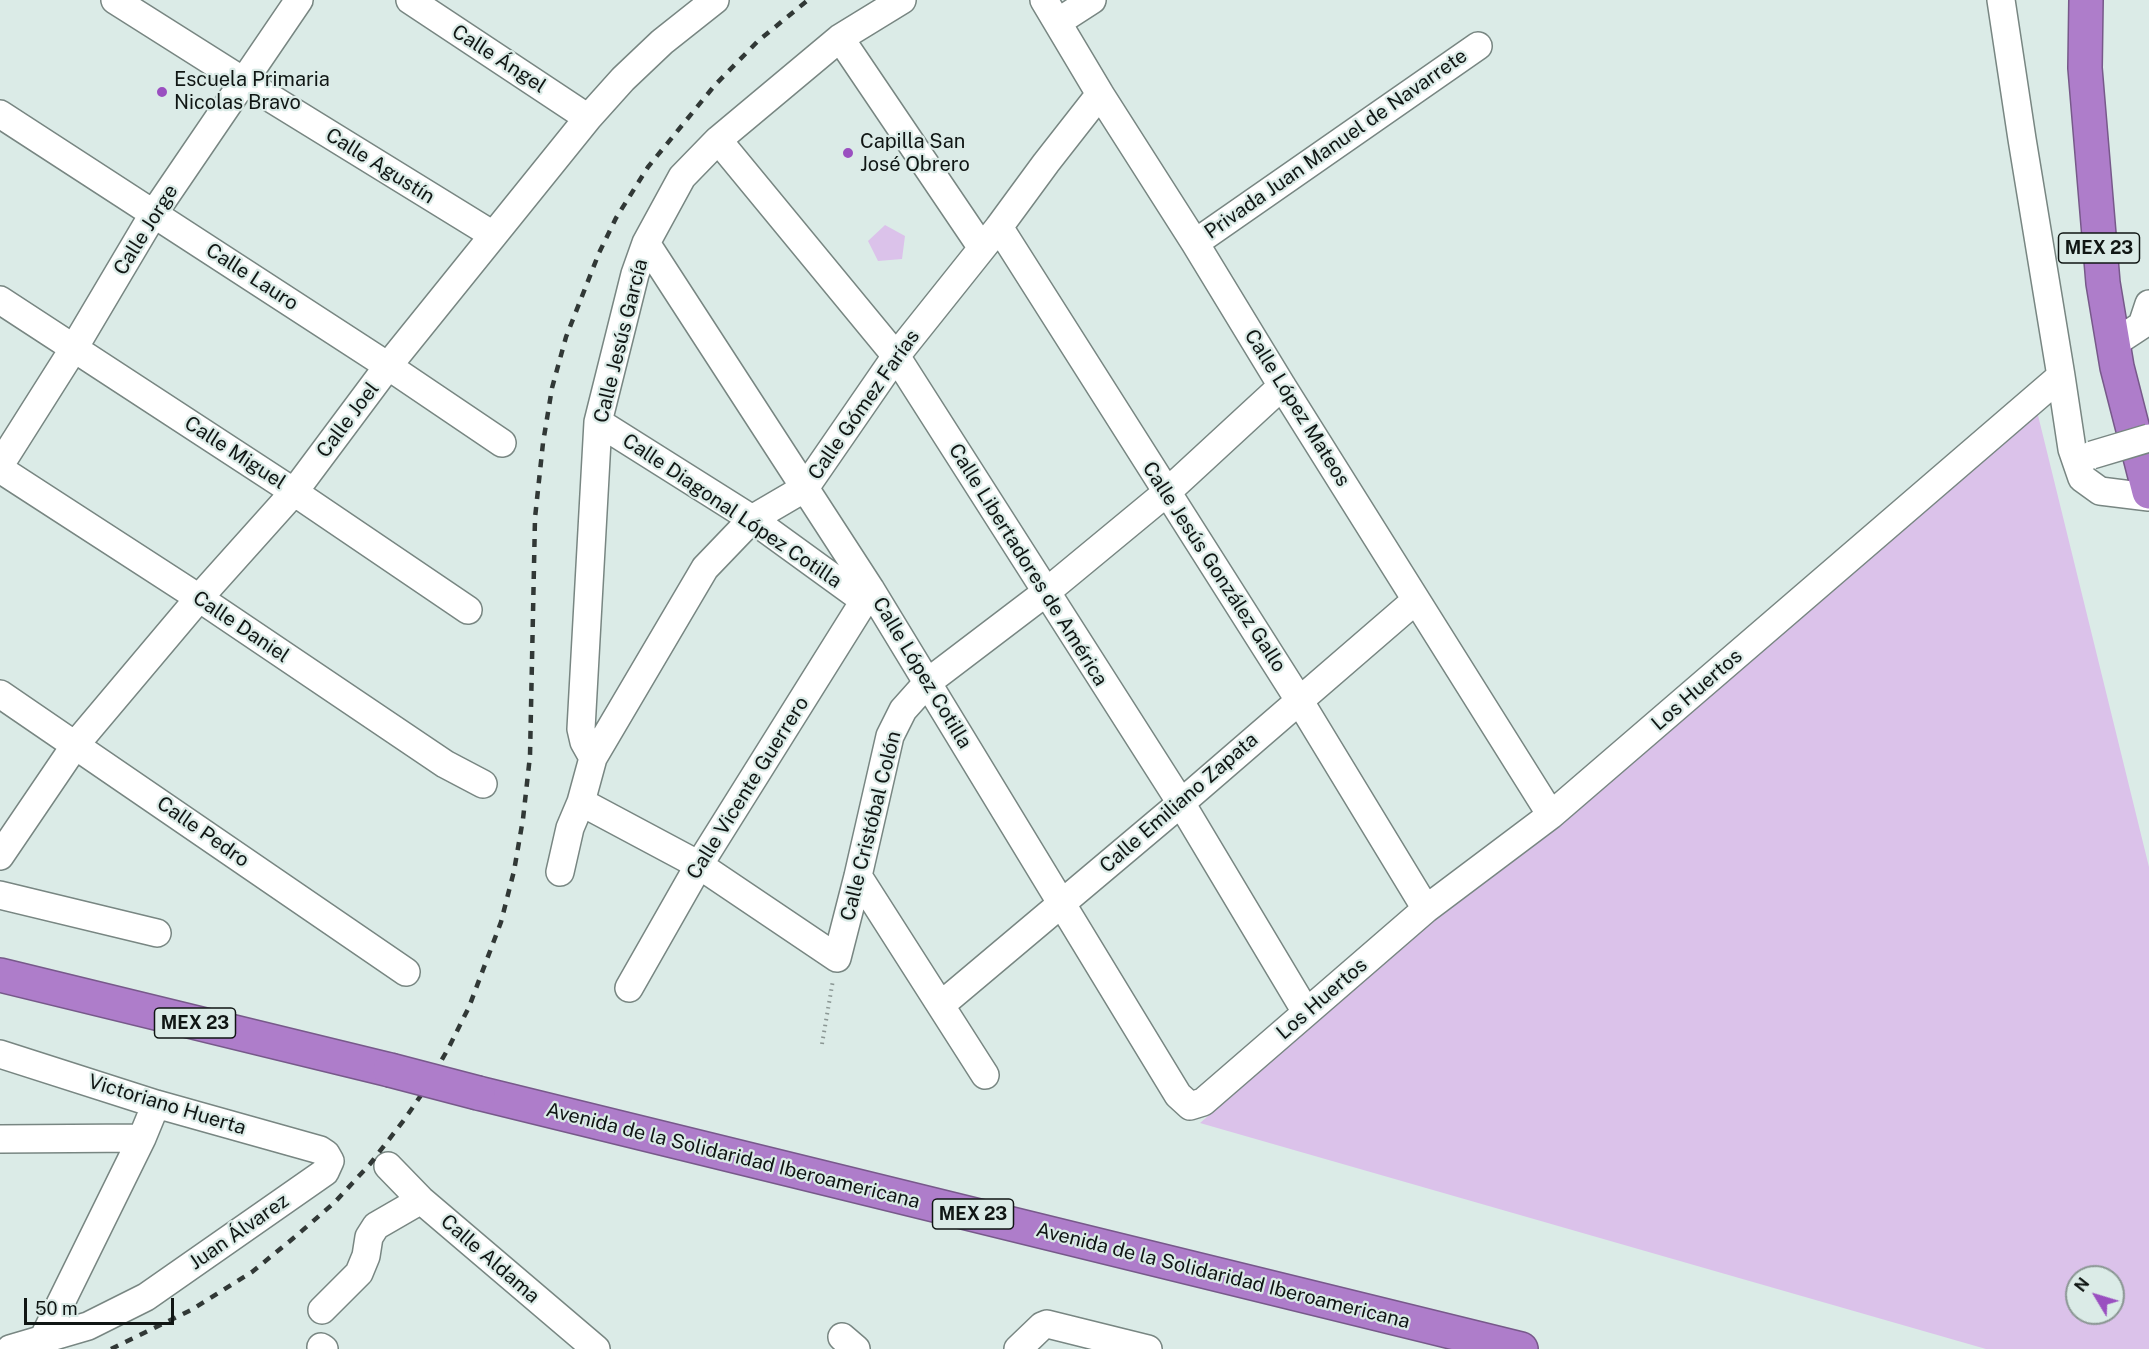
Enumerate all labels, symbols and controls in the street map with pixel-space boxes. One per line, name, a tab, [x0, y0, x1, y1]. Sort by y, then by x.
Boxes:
street label: Calle Ángel	[447, 20, 551, 98]
street label: Privada Juan Manuel de Navarrete	[1200, 44, 1472, 244]
place label: Escuela Primaria Nicolas Bravo	[174, 68, 330, 115]
marker: Escuela Primaria Nicolas Bravo	[155, 85, 169, 99]
street label: Calle Agustín	[321, 123, 439, 209]
place label: Capilla San José Obrero	[860, 130, 970, 177]
marker: Capilla San José Obrero	[841, 146, 855, 160]
street label: Calle Jorge	[109, 180, 183, 280]
road number: MEX 23	[2058, 233, 2140, 263]
street label: Calle Lauro	[201, 238, 303, 316]
street label: Calle Jesús García	[589, 257, 653, 425]
street label: Calle Gómez Farías	[803, 325, 925, 485]
street label: Calle López Mateos	[1239, 325, 1355, 491]
street label: Calle Joel	[312, 377, 384, 463]
street label: Calle Miguel	[180, 411, 290, 495]
street label: Calle Diagonal López Cotilla	[618, 429, 846, 593]
street label: Calle Libertadores de América	[943, 439, 1113, 691]
street label: Calle Jesús González Gallo	[1137, 457, 1291, 677]
street label: Calle Daniel	[188, 586, 294, 668]
street label: Calle López Cotilla	[867, 593, 977, 753]
street label: Los Huertos	[1647, 644, 1747, 736]
street label: Calle Vicente Guerrero	[682, 692, 814, 884]
street label: Calle Emiliano Zapata	[1095, 728, 1263, 878]
street label: Calle Cristóbal Colón	[836, 729, 906, 923]
street label: Calle Pedro	[152, 791, 254, 873]
street label: Los Huertos	[1272, 953, 1372, 1045]
road number: MEX 23	[154, 1008, 236, 1038]
street label: Victoriano Huerta	[85, 1070, 249, 1140]
street label: Avenida de la Solidaridad Iberoamericana	[544, 1098, 922, 1214]
street label: Juan Álvarez	[185, 1189, 293, 1275]
road number: MEX 23	[932, 1199, 1014, 1229]
street label: Calle Aldama	[436, 1210, 544, 1308]
street label: Avenida de la Solidaridad Iberoamericana	[1034, 1218, 1412, 1334]
north arrow	[2065, 1265, 2125, 1325]
text: N	[2071, 1274, 2093, 1296]
scale bar	[27, 1286, 177, 1324]
text: 50 m	[35, 1298, 78, 1319]

